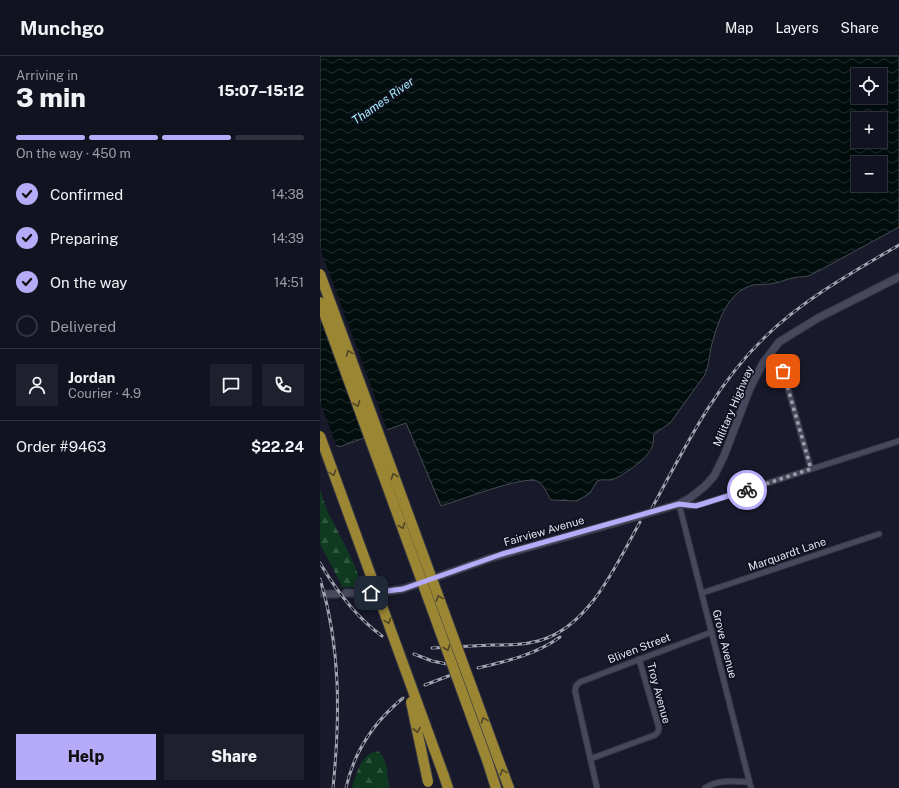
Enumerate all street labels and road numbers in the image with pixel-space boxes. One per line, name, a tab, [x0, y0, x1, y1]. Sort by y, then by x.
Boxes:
street label: Military Highway	[711, 364, 755, 448]
street label: Fairview Avenue	[502, 514, 586, 548]
street label: Marquardt Lane	[746, 535, 828, 573]
street label: Grove Avenue	[711, 608, 739, 680]
street label: Bliven Street	[606, 631, 672, 665]
street label: Troy Avenue	[645, 661, 673, 725]

